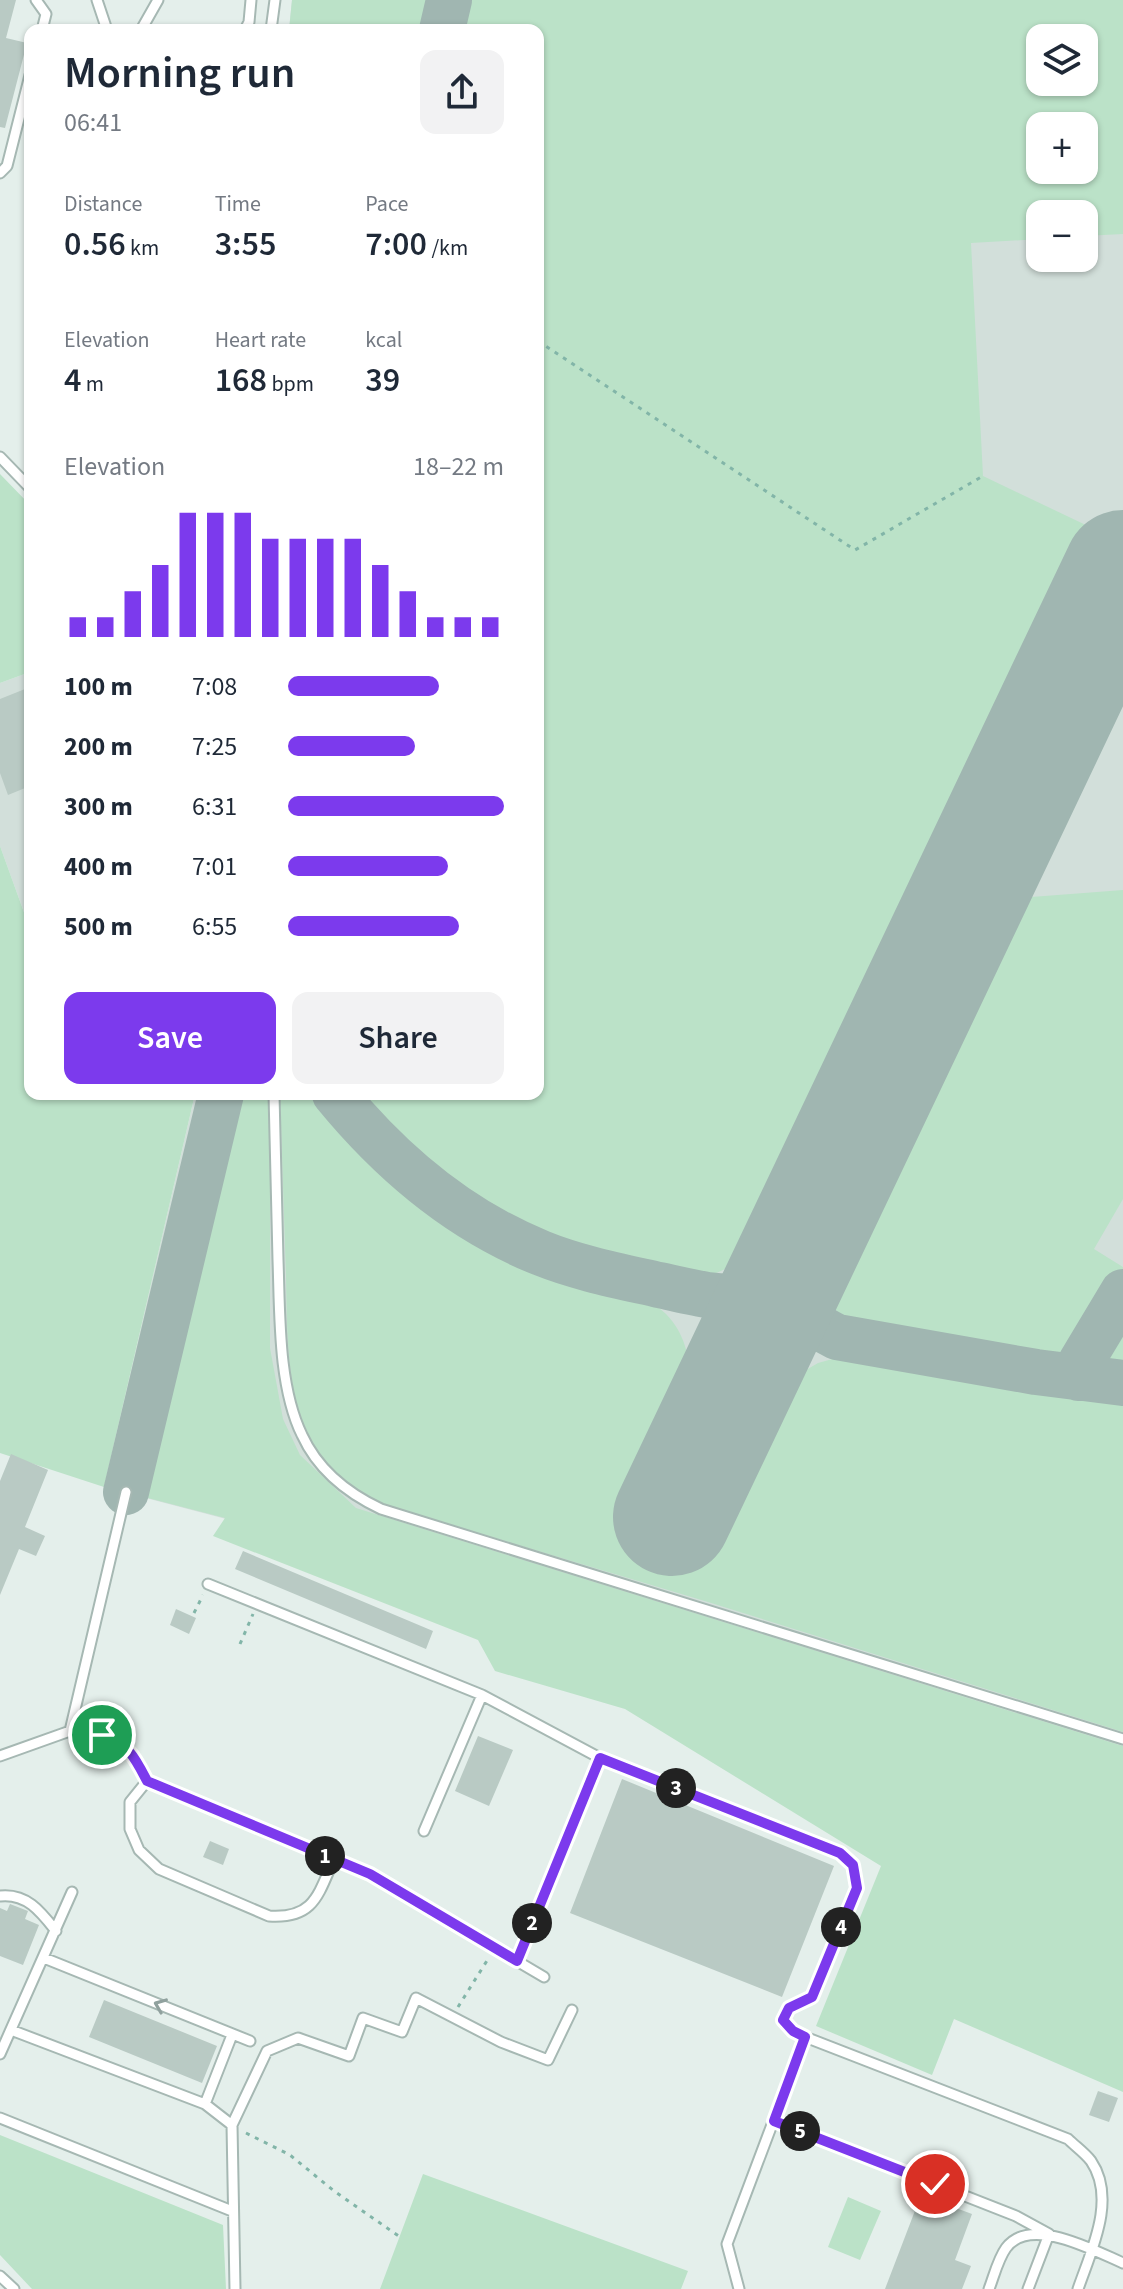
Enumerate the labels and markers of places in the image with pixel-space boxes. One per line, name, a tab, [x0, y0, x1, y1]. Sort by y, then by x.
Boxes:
pin	[68, 1701, 136, 1769]
pin: 3	[656, 1768, 696, 1808]
pin: 1	[305, 1836, 345, 1876]
pin: 2	[512, 1903, 552, 1943]
pin: 4	[821, 1907, 861, 1947]
pin: 5	[780, 2111, 820, 2151]
pin	[901, 2150, 969, 2218]

